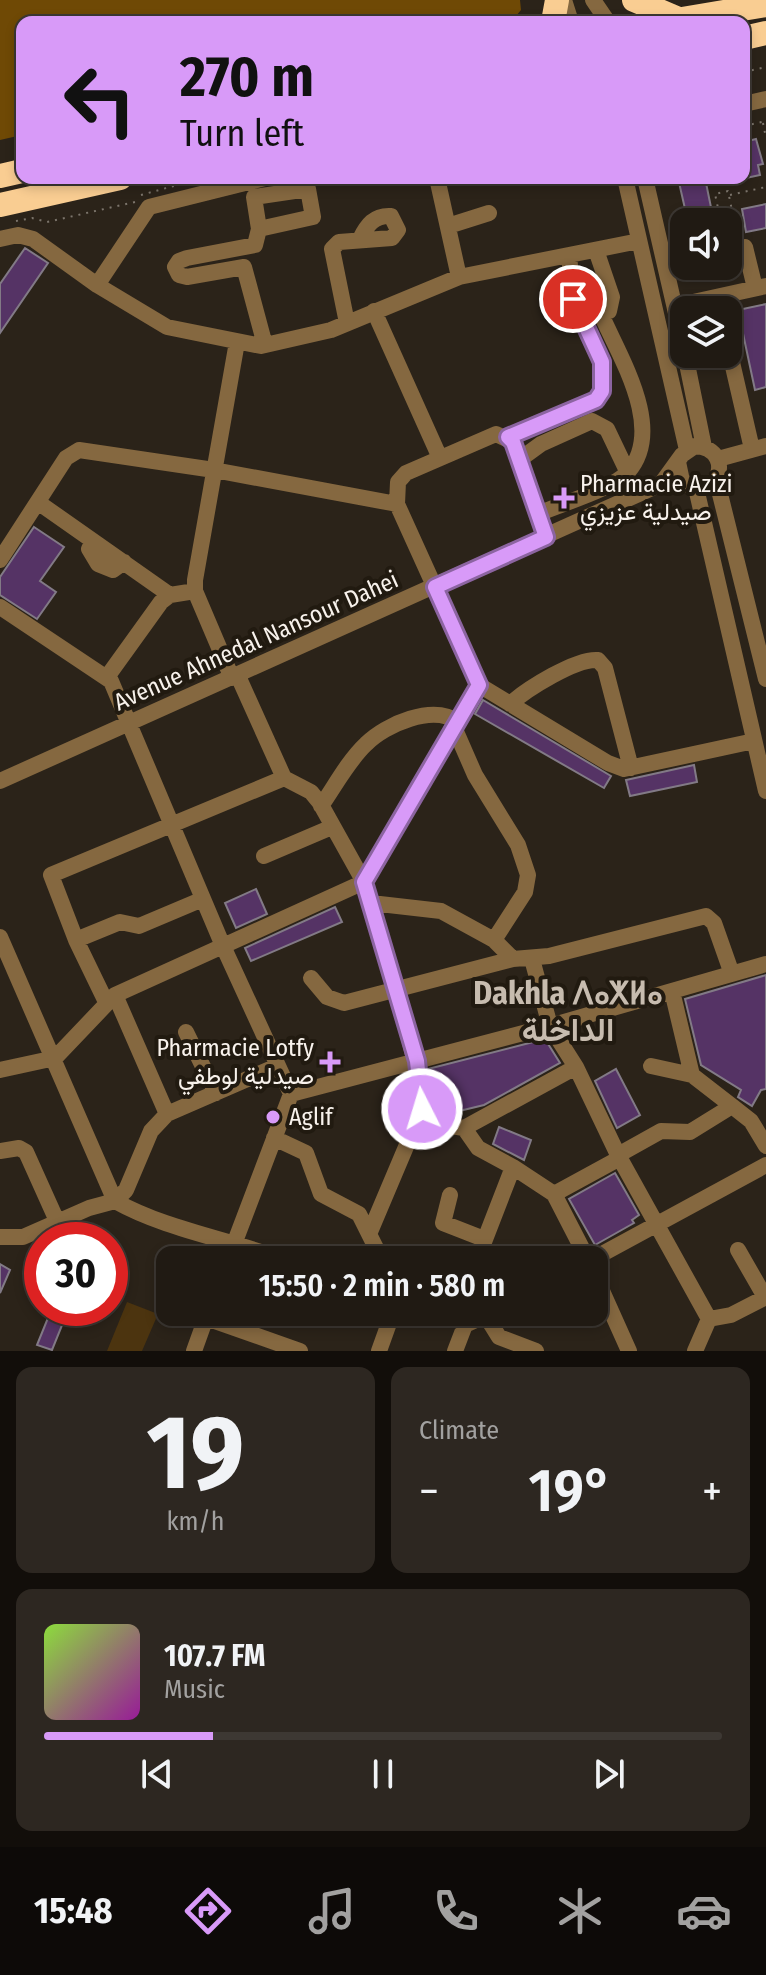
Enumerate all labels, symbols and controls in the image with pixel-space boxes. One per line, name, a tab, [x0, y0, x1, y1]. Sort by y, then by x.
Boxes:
text: 270 m	[180, 44, 314, 111]
icon: left	[48, 48, 152, 152]
text: Turn left	[180, 112, 304, 156]
map controls	[670, 208, 742, 368]
button: sound	[670, 208, 742, 280]
pin	[539, 265, 607, 333]
icon: arrive	[551, 277, 595, 321]
button: layers	[670, 296, 742, 368]
place label: Pharmacie Azizi صيدلية عزيزي	[580, 470, 733, 531]
marker: Pharmacie Azizi صيدلية عزيزي	[555, 489, 573, 507]
street label: Avenue Ahnedal Nansour Dahei	[109, 566, 403, 716]
district label: Dakhla ⴷⴰⵅⵍⴰ الداخلة	[473, 974, 663, 1049]
place label: Pharmacie Lotfy صيدلية لوطفي	[156, 1034, 314, 1095]
marker: Pharmacie Lotfy صيدلية لوطفي	[321, 1053, 339, 1071]
position arrow	[380, 1067, 464, 1151]
place label: Aglif	[289, 1103, 334, 1131]
marker: Aglif	[264, 1108, 282, 1126]
speed limit sign: 30	[24, 1222, 128, 1326]
text: 15:50 · 2 min · 580 m	[259, 1268, 505, 1304]
text: 19	[147, 1391, 244, 1516]
text: Climate	[419, 1415, 499, 1446]
text: 19°	[529, 1455, 612, 1527]
text: −	[419, 1465, 439, 1518]
text: +	[702, 1465, 722, 1518]
text: km/h	[167, 1506, 224, 1537]
text: 107.7 FM	[164, 1638, 265, 1674]
text: Music	[164, 1674, 225, 1705]
icon: previous	[135, 1752, 179, 1796]
icon: pause	[361, 1752, 405, 1796]
icon: next	[587, 1752, 631, 1796]
icon: directions	[180, 1883, 236, 1939]
icon: music	[304, 1883, 360, 1939]
icon: phone	[428, 1883, 484, 1939]
icon: climate	[552, 1883, 608, 1939]
icon: car	[676, 1883, 732, 1939]
text: 15:48	[34, 1889, 112, 1933]

